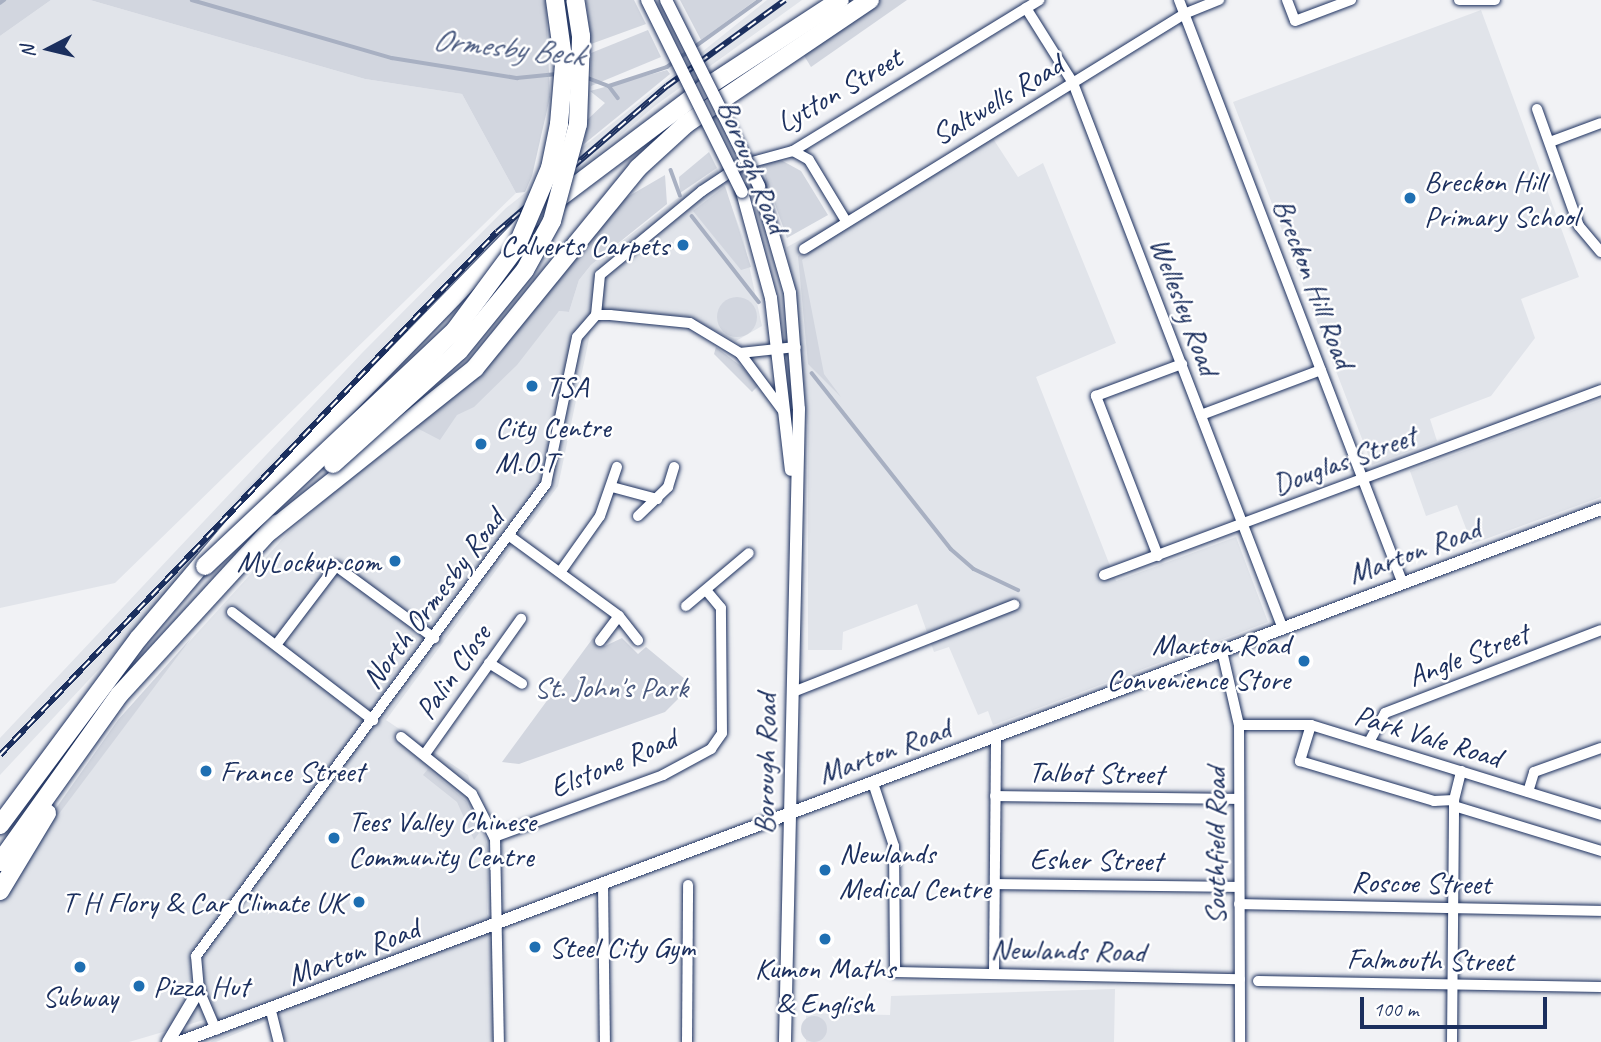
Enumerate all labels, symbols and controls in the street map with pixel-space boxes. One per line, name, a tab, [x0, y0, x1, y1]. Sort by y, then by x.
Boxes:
north arrow	[14, 14, 84, 84]
water label: Ormesby Beck	[431, 21, 585, 75]
street label: Lytton Street	[770, 40, 908, 140]
text: N	[16, 44, 41, 59]
street label: Saltwells Road	[925, 47, 1069, 153]
street label: Borough Road	[710, 94, 796, 238]
place label: Breckon Hill Primary School	[1424, 163, 1578, 233]
marker: Breckon Hill Primary School	[1402, 190, 1418, 206]
street label: Breckon Hill Road	[1265, 193, 1363, 373]
place label: Calverts Carpets	[499, 227, 669, 263]
street label: Wellesley Road	[1142, 232, 1228, 380]
marker: Calverts Carpets	[675, 237, 691, 253]
place label: TSA	[546, 368, 588, 404]
marker: TSA	[524, 378, 540, 394]
place label: City Centre M.O.T	[495, 409, 610, 480]
street label: Douglas Street	[1267, 417, 1421, 503]
marker: City Centre M.O.T	[473, 436, 489, 452]
street label: North Ormesby Road	[354, 502, 512, 696]
street label: Marton Road	[1343, 511, 1485, 591]
place label: MyLockup.com	[237, 543, 381, 579]
marker: MyLockup.com	[387, 553, 403, 569]
street label: Angle Street	[1403, 616, 1533, 694]
street label: Palin Close	[408, 618, 498, 726]
place label: Marton Road Convenience Store	[1106, 626, 1290, 696]
marker: Marton Road Convenience Store	[1296, 653, 1312, 669]
park label: St. John's Park	[534, 669, 688, 705]
street label: Borough Road	[746, 693, 784, 835]
street label: Park Vale Road	[1349, 696, 1507, 776]
street label: Marton Road	[813, 711, 955, 791]
street label: Elstone Road	[545, 721, 681, 805]
place label: France Street	[220, 753, 364, 789]
street label: Talbot Street	[1028, 754, 1164, 792]
marker: France Street	[198, 763, 214, 779]
street label: Southfield Road	[1197, 767, 1233, 925]
place label: Tees Valley Chinese Community Centre	[348, 803, 537, 874]
marker: Tees Valley Chinese Community Centre	[326, 830, 342, 846]
place label: Newlands Medical Centre	[839, 835, 991, 906]
street label: Esher Street	[1029, 841, 1163, 879]
marker: Newlands Medical Centre	[817, 862, 833, 878]
street label: Roscoe Street	[1351, 864, 1491, 902]
place label: T H Flory & Car Climate UK	[60, 884, 345, 920]
marker: T H Flory & Car Climate UK	[351, 894, 367, 910]
street label: Marton Road	[283, 911, 423, 993]
place label: Steel City Gym	[549, 929, 696, 965]
marker: Kumon Maths & English	[817, 931, 833, 947]
street label: Newlands Road	[991, 931, 1145, 969]
marker: Steel City Gym	[527, 939, 543, 955]
street label: Falmouth Street	[1346, 941, 1514, 979]
place label: Kumon Maths & English	[755, 950, 895, 1020]
marker: Subway	[72, 959, 88, 975]
place label: Pizza Hut	[153, 968, 249, 1004]
place label: Subway	[42, 978, 118, 1014]
marker: Pizza Hut	[131, 978, 147, 994]
scale bar	[1363, 982, 1550, 1026]
text: 100 m	[1373, 996, 1418, 1022]

